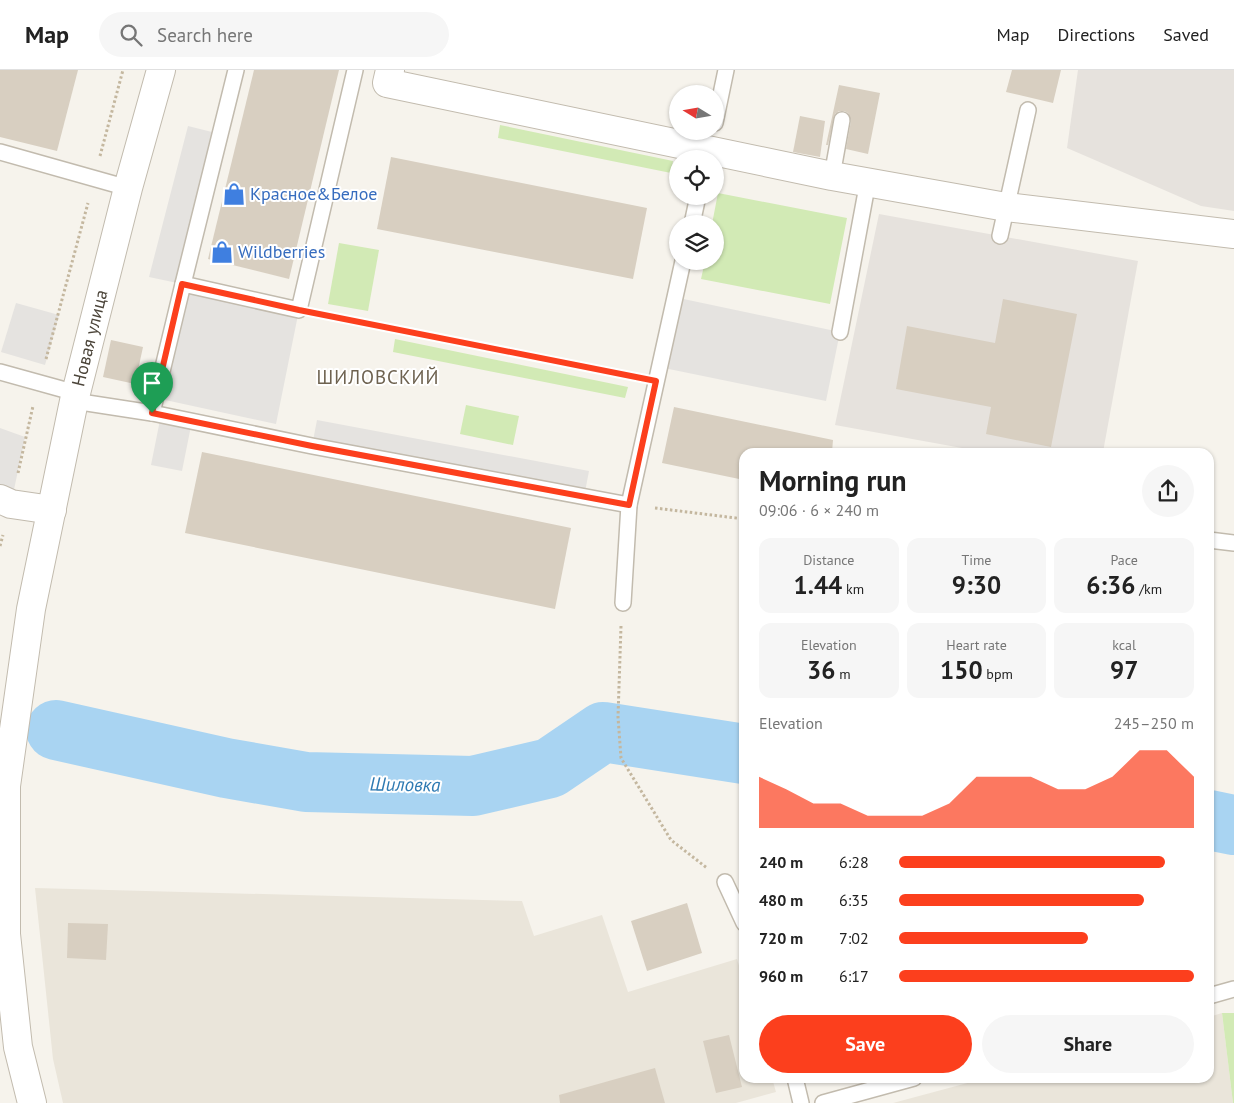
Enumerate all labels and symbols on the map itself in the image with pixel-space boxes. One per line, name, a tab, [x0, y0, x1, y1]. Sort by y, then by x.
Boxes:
north arrow	[669, 85, 724, 140]
shop icon: Красное&Белое	[221, 181, 247, 207]
place label: Красное&Белое	[250, 182, 377, 205]
shop icon: Wildberries	[209, 239, 235, 265]
place label: Wildberries	[238, 240, 325, 263]
street label: Новая улица	[66, 287, 113, 389]
pin	[131, 362, 173, 413]
district label: ШИЛОВСКИЙ	[317, 365, 439, 389]
water label: Шиловка	[369, 771, 441, 797]

